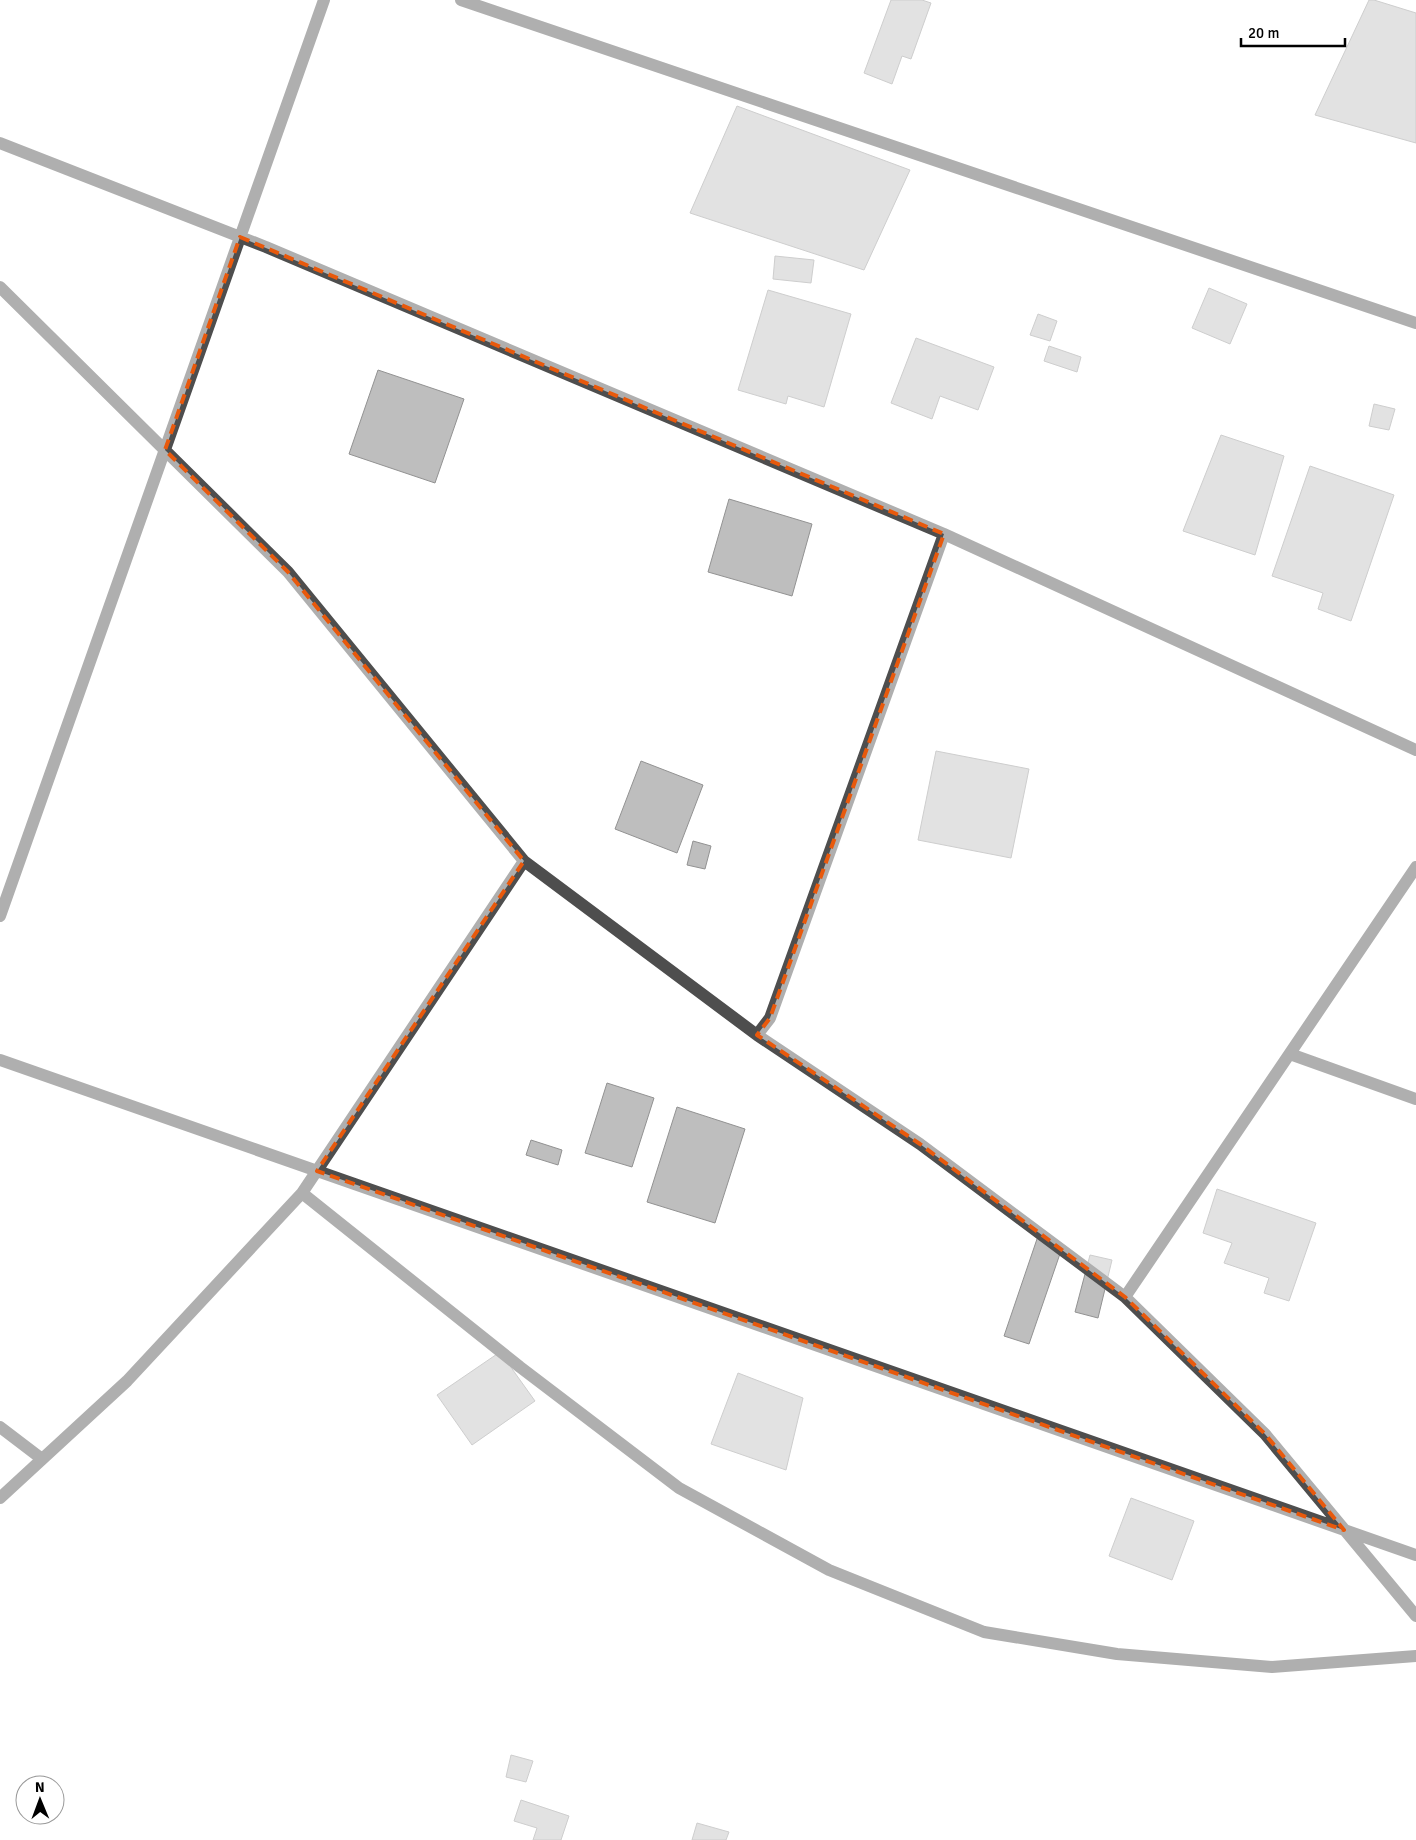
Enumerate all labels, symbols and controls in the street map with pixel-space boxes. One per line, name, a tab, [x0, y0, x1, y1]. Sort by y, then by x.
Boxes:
scale bar	[1241, 15, 1345, 47]
text: 20 m	[1248, 24, 1279, 42]
north arrow	[15, 1775, 65, 1825]
text: N	[35, 1779, 45, 1796]

